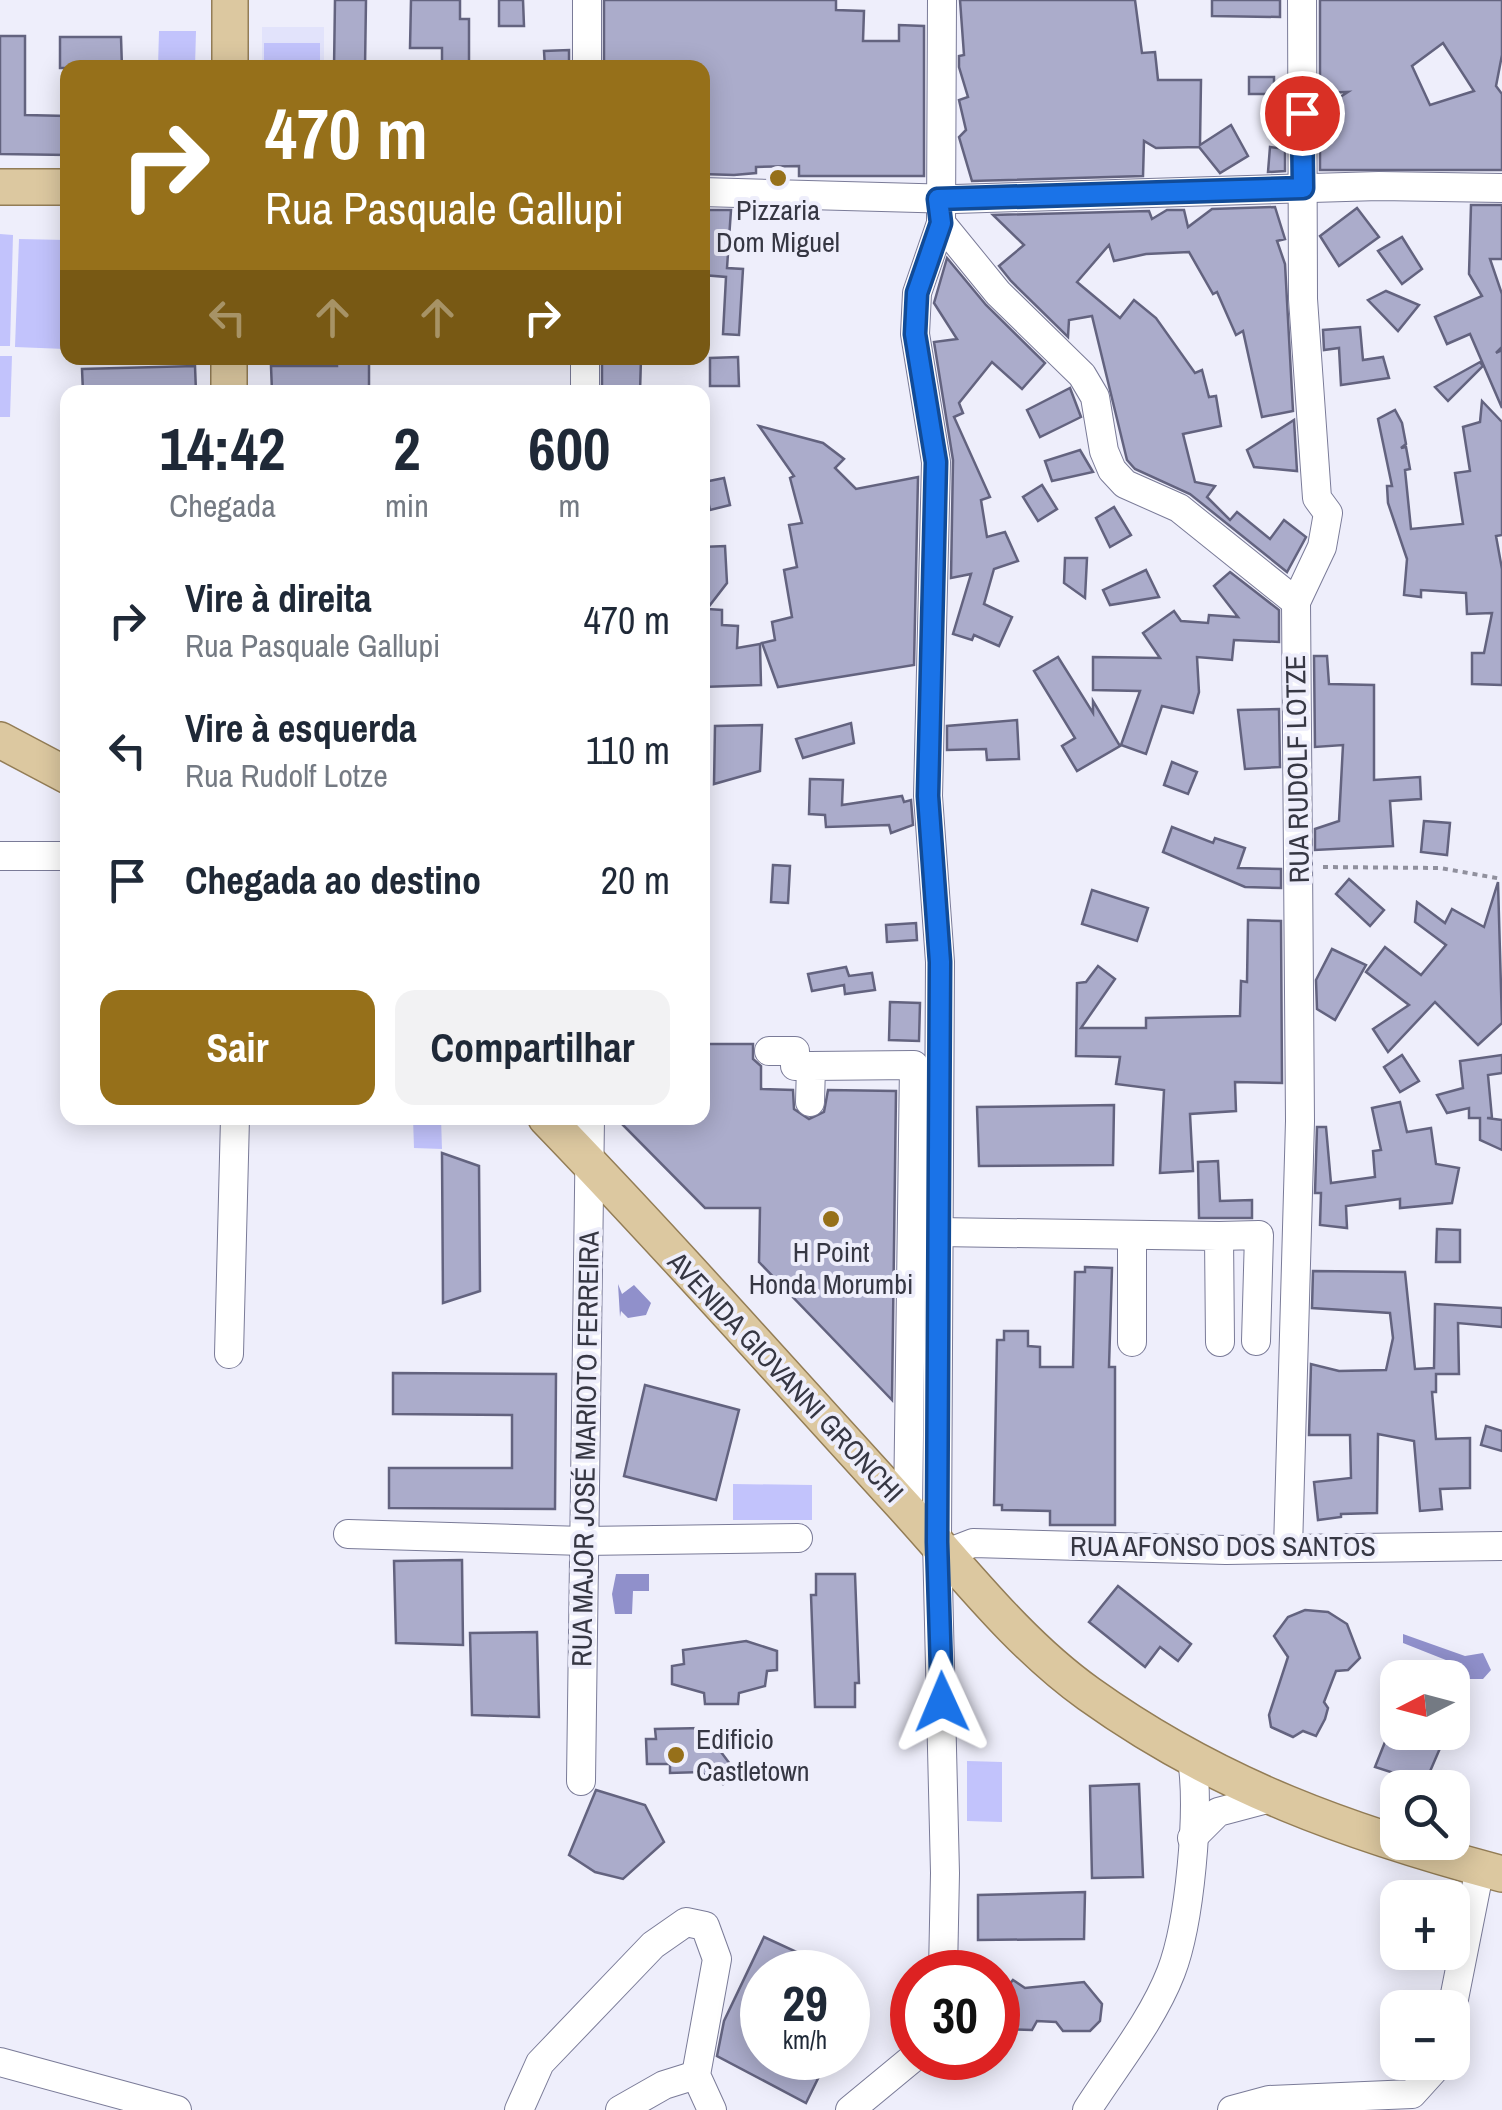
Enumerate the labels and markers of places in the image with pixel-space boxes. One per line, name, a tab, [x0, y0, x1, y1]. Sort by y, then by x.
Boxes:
pin	[1260, 71, 1345, 156]
marker: Pizzaria Dom Miguel	[767, 167, 789, 189]
place label: Pizzaria Dom Miguel	[716, 191, 840, 261]
marker: H Point Honda Morumbi	[820, 1208, 842, 1230]
place label: H Point Honda Morumbi	[749, 1233, 913, 1303]
place label: Edificio Castletown	[696, 1720, 810, 1790]
marker: Edificio Castletown	[665, 1744, 687, 1766]

